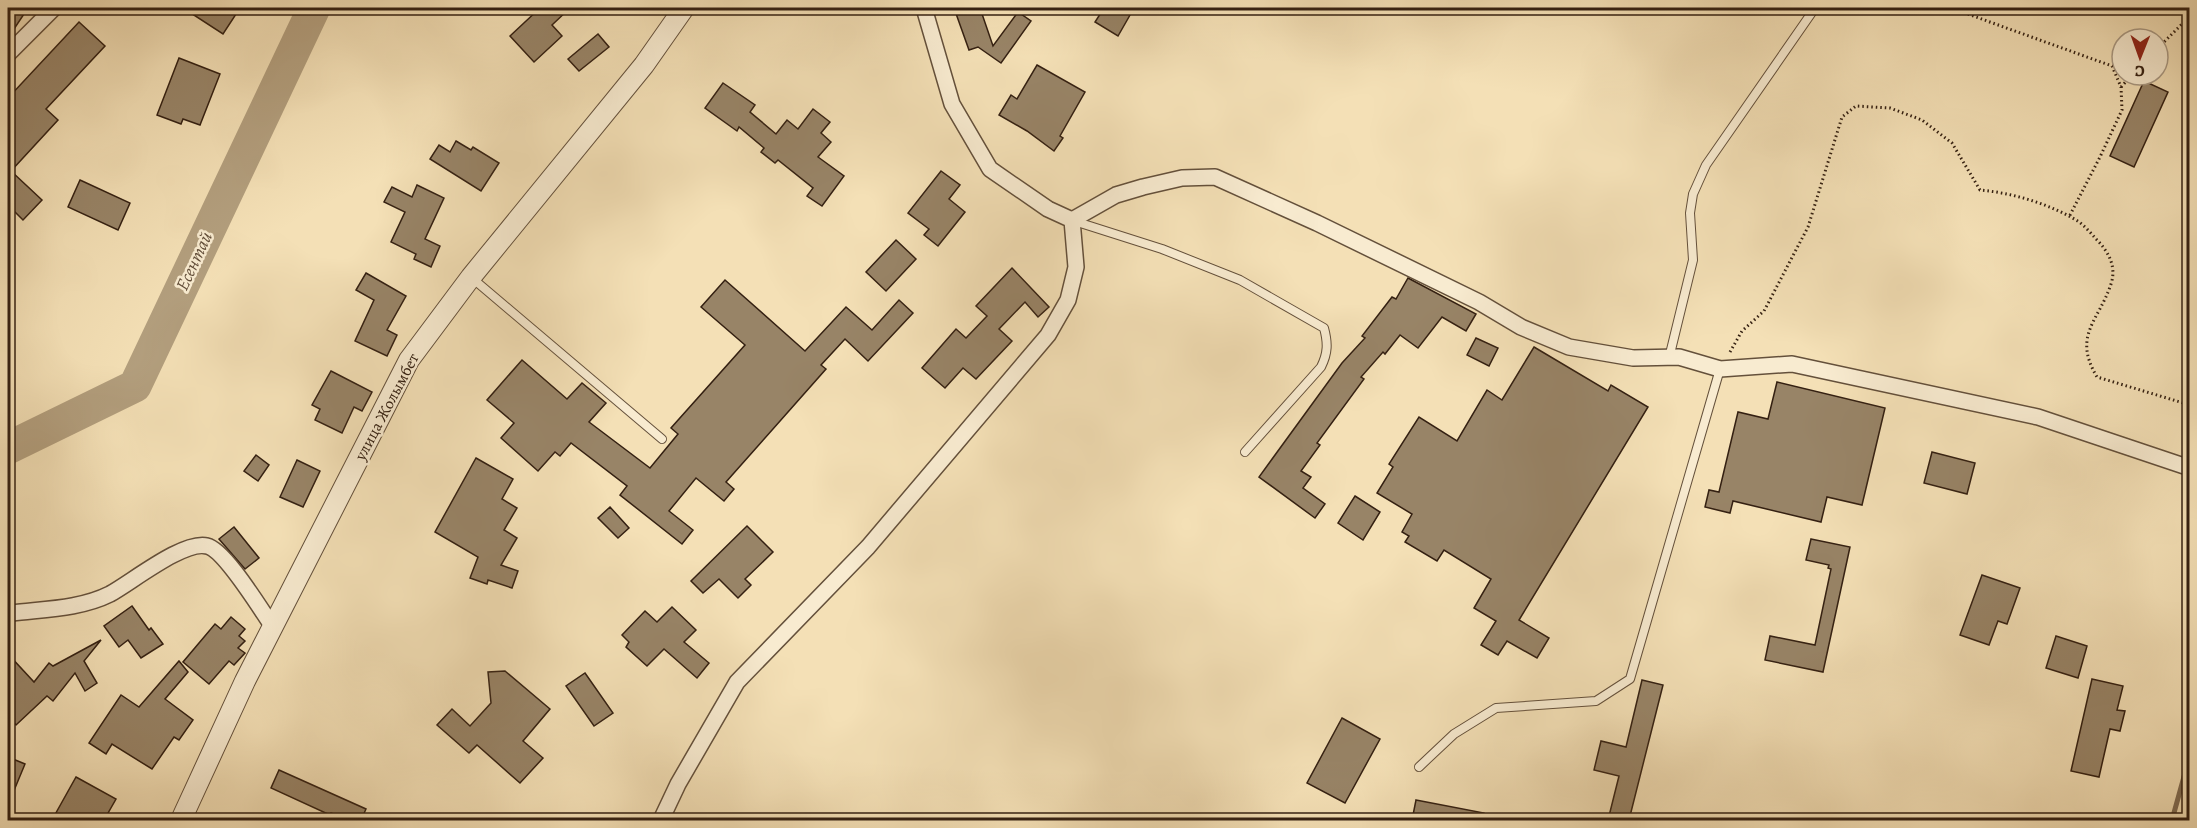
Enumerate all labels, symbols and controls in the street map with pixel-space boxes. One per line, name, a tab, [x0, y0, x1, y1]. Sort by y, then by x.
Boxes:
north arrow	[2110, 27, 2170, 87]
text: С	[2134, 60, 2145, 82]
water label: Есентай	[170, 228, 218, 294]
street label: улица Жолымбет	[349, 350, 425, 465]

